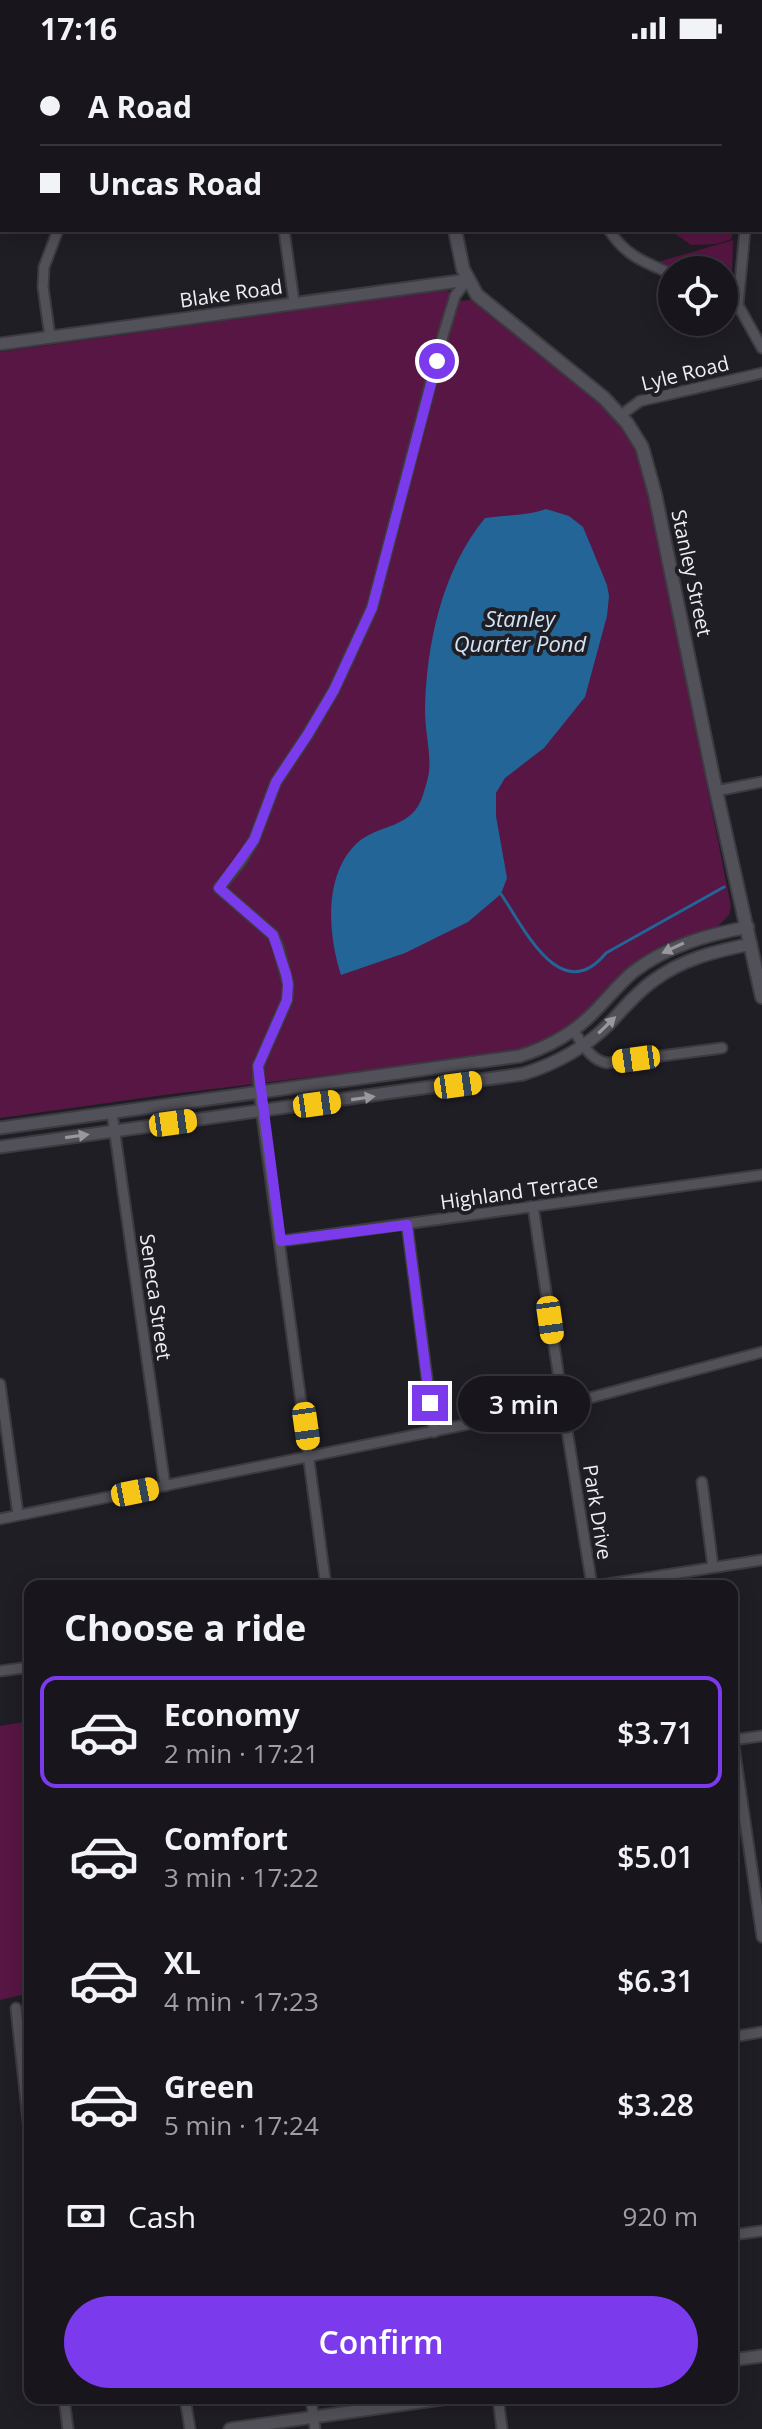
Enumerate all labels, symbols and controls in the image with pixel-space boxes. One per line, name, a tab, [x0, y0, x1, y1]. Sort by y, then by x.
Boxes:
text: 17:16	[40, 8, 117, 49]
text: A Road	[88, 86, 192, 127]
text: Uncas Road	[88, 163, 262, 204]
map controls	[658, 256, 738, 336]
button: locate	[658, 256, 738, 336]
street label: Blake Road	[178, 272, 284, 314]
route start	[419, 343, 455, 379]
street label: Lyle Road	[638, 349, 732, 397]
street label: Stanley Street	[665, 507, 719, 639]
water label: Stanley Quarter Pond	[454, 603, 588, 658]
one-way arrow	[661, 941, 684, 955]
one-way arrow	[597, 1017, 616, 1035]
car	[611, 1044, 661, 1074]
car	[433, 1070, 483, 1100]
car	[292, 1089, 342, 1119]
one-way arrow	[351, 1091, 376, 1104]
car	[148, 1108, 198, 1138]
one-way arrow	[65, 1130, 90, 1143]
street label: Highland Terrace	[438, 1167, 600, 1215]
street label: Seneca Street	[134, 1232, 178, 1362]
car	[535, 1295, 565, 1345]
callout: 3 min	[458, 1375, 590, 1431]
route end	[412, 1385, 448, 1421]
text: 3 min	[489, 1386, 559, 1422]
car	[291, 1401, 321, 1451]
street label: Park Drive	[577, 1462, 619, 1562]
car	[109, 1476, 161, 1508]
text: Choose a ride	[64, 1603, 306, 1652]
text: Economy	[164, 1694, 300, 1735]
icon: car	[68, 1696, 140, 1768]
text: $3.71	[617, 1712, 694, 1753]
text: 2 min · 17:21	[164, 1735, 319, 1771]
text: Comfort	[164, 1818, 288, 1859]
icon: car	[68, 1820, 140, 1892]
text: $5.01	[617, 1836, 694, 1877]
text: 3 min · 17:22	[164, 1859, 319, 1895]
text: XL	[164, 1942, 201, 1983]
icon: car	[68, 1944, 140, 2016]
text: $6.31	[617, 1960, 694, 2001]
text: 4 min · 17:23	[164, 1983, 319, 2019]
text: Green	[164, 2066, 255, 2107]
icon: car	[68, 2068, 140, 2140]
text: $3.28	[617, 2084, 694, 2125]
text: 5 min · 17:24	[164, 2107, 319, 2143]
icon: cash	[64, 2194, 108, 2238]
text: Cash	[128, 2196, 196, 2237]
text: 920 m	[623, 2198, 698, 2234]
button: Confirm	[64, 2296, 698, 2388]

